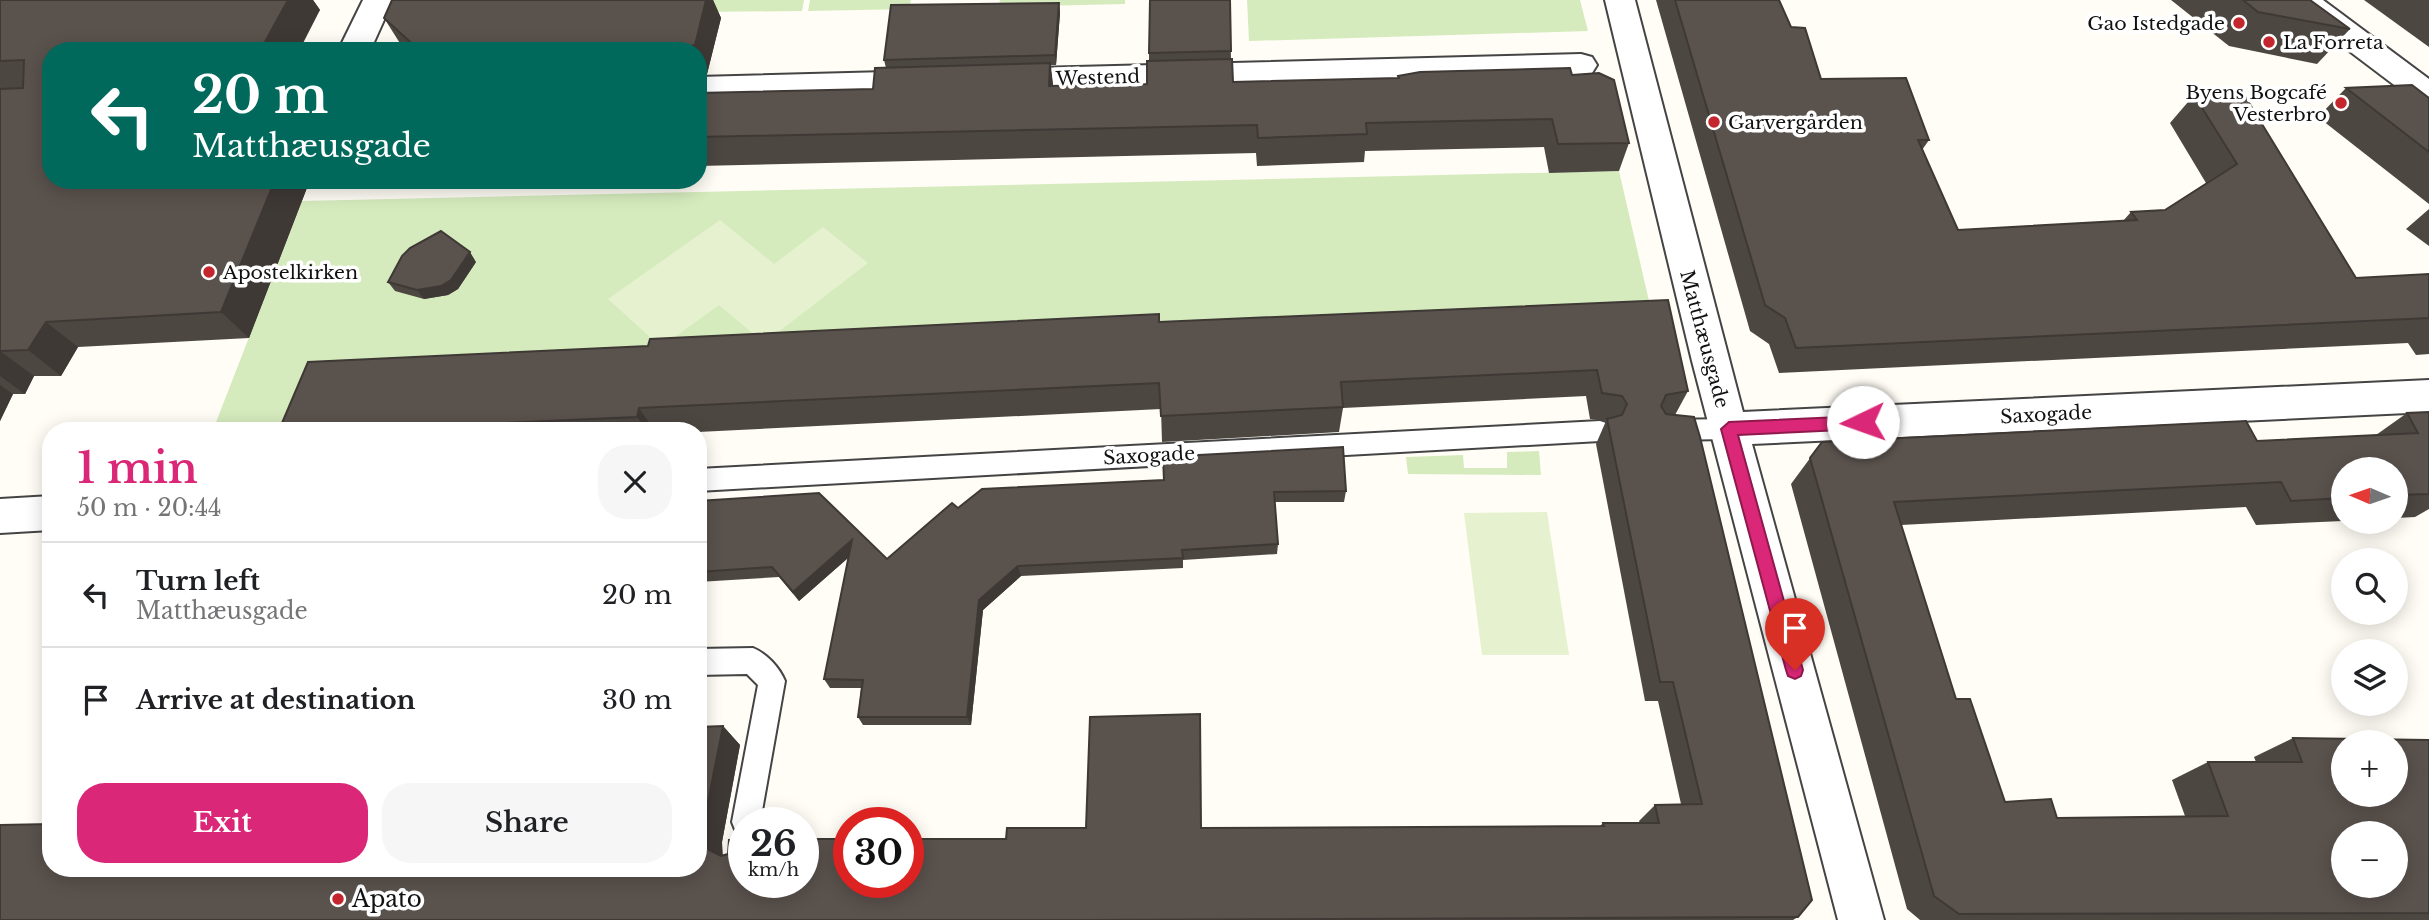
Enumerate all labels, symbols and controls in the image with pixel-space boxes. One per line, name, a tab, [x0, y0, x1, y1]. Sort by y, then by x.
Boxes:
place label: Gao Istedgade	[2087, 12, 2225, 35]
marker: Gao Istedgade	[2231, 15, 2247, 31]
place label: La Forreta	[2283, 31, 2384, 54]
marker: La Forreta	[2261, 34, 2277, 50]
text: 20 m	[192, 65, 328, 126]
street label: Westend	[1054, 65, 1141, 91]
icon: left	[77, 70, 168, 161]
place label: Byens Bogcafé Vesterbro	[2186, 81, 2327, 126]
marker: Byens Bogcafé Vesterbro	[2333, 95, 2349, 111]
place label: Garvergården	[1728, 111, 1863, 134]
marker: Garvergården	[1706, 114, 1722, 130]
text: Matthæusgade	[192, 126, 431, 166]
place label: Apostelkirken	[222, 261, 358, 284]
marker: Apostelkirken	[201, 264, 217, 280]
street label: Matthæusgade	[1675, 268, 1734, 411]
position arrow	[1826, 385, 1900, 459]
street label: Saxogade	[1999, 401, 2093, 428]
text: 1 min	[77, 442, 198, 494]
street label: Saxogade	[1102, 442, 1196, 469]
button: close	[598, 445, 672, 519]
north arrow	[2331, 457, 2408, 534]
map controls	[2331, 457, 2408, 898]
text: 50 m · 20:44	[77, 494, 222, 522]
button: search	[2331, 548, 2408, 625]
text: Turn left	[136, 565, 260, 597]
icon: left	[77, 576, 115, 614]
text: 20 m	[602, 579, 672, 611]
text: Matthæusgade	[136, 597, 308, 625]
pin	[1765, 598, 1825, 670]
icon: arrive	[1776, 609, 1814, 647]
button: layers	[2331, 639, 2408, 716]
icon: arrive	[77, 681, 115, 719]
text: Arrive at destination	[136, 684, 416, 716]
text: 30 m	[602, 684, 672, 716]
button: +	[2331, 730, 2408, 807]
button: Exit	[77, 783, 368, 863]
button: Share	[382, 783, 672, 863]
speed limit sign: 30	[833, 807, 924, 898]
button: −	[2331, 821, 2408, 898]
text: 26	[750, 822, 797, 865]
text: km/h	[748, 859, 799, 881]
place label: Apato	[351, 885, 422, 913]
marker: Apato	[330, 891, 346, 907]

